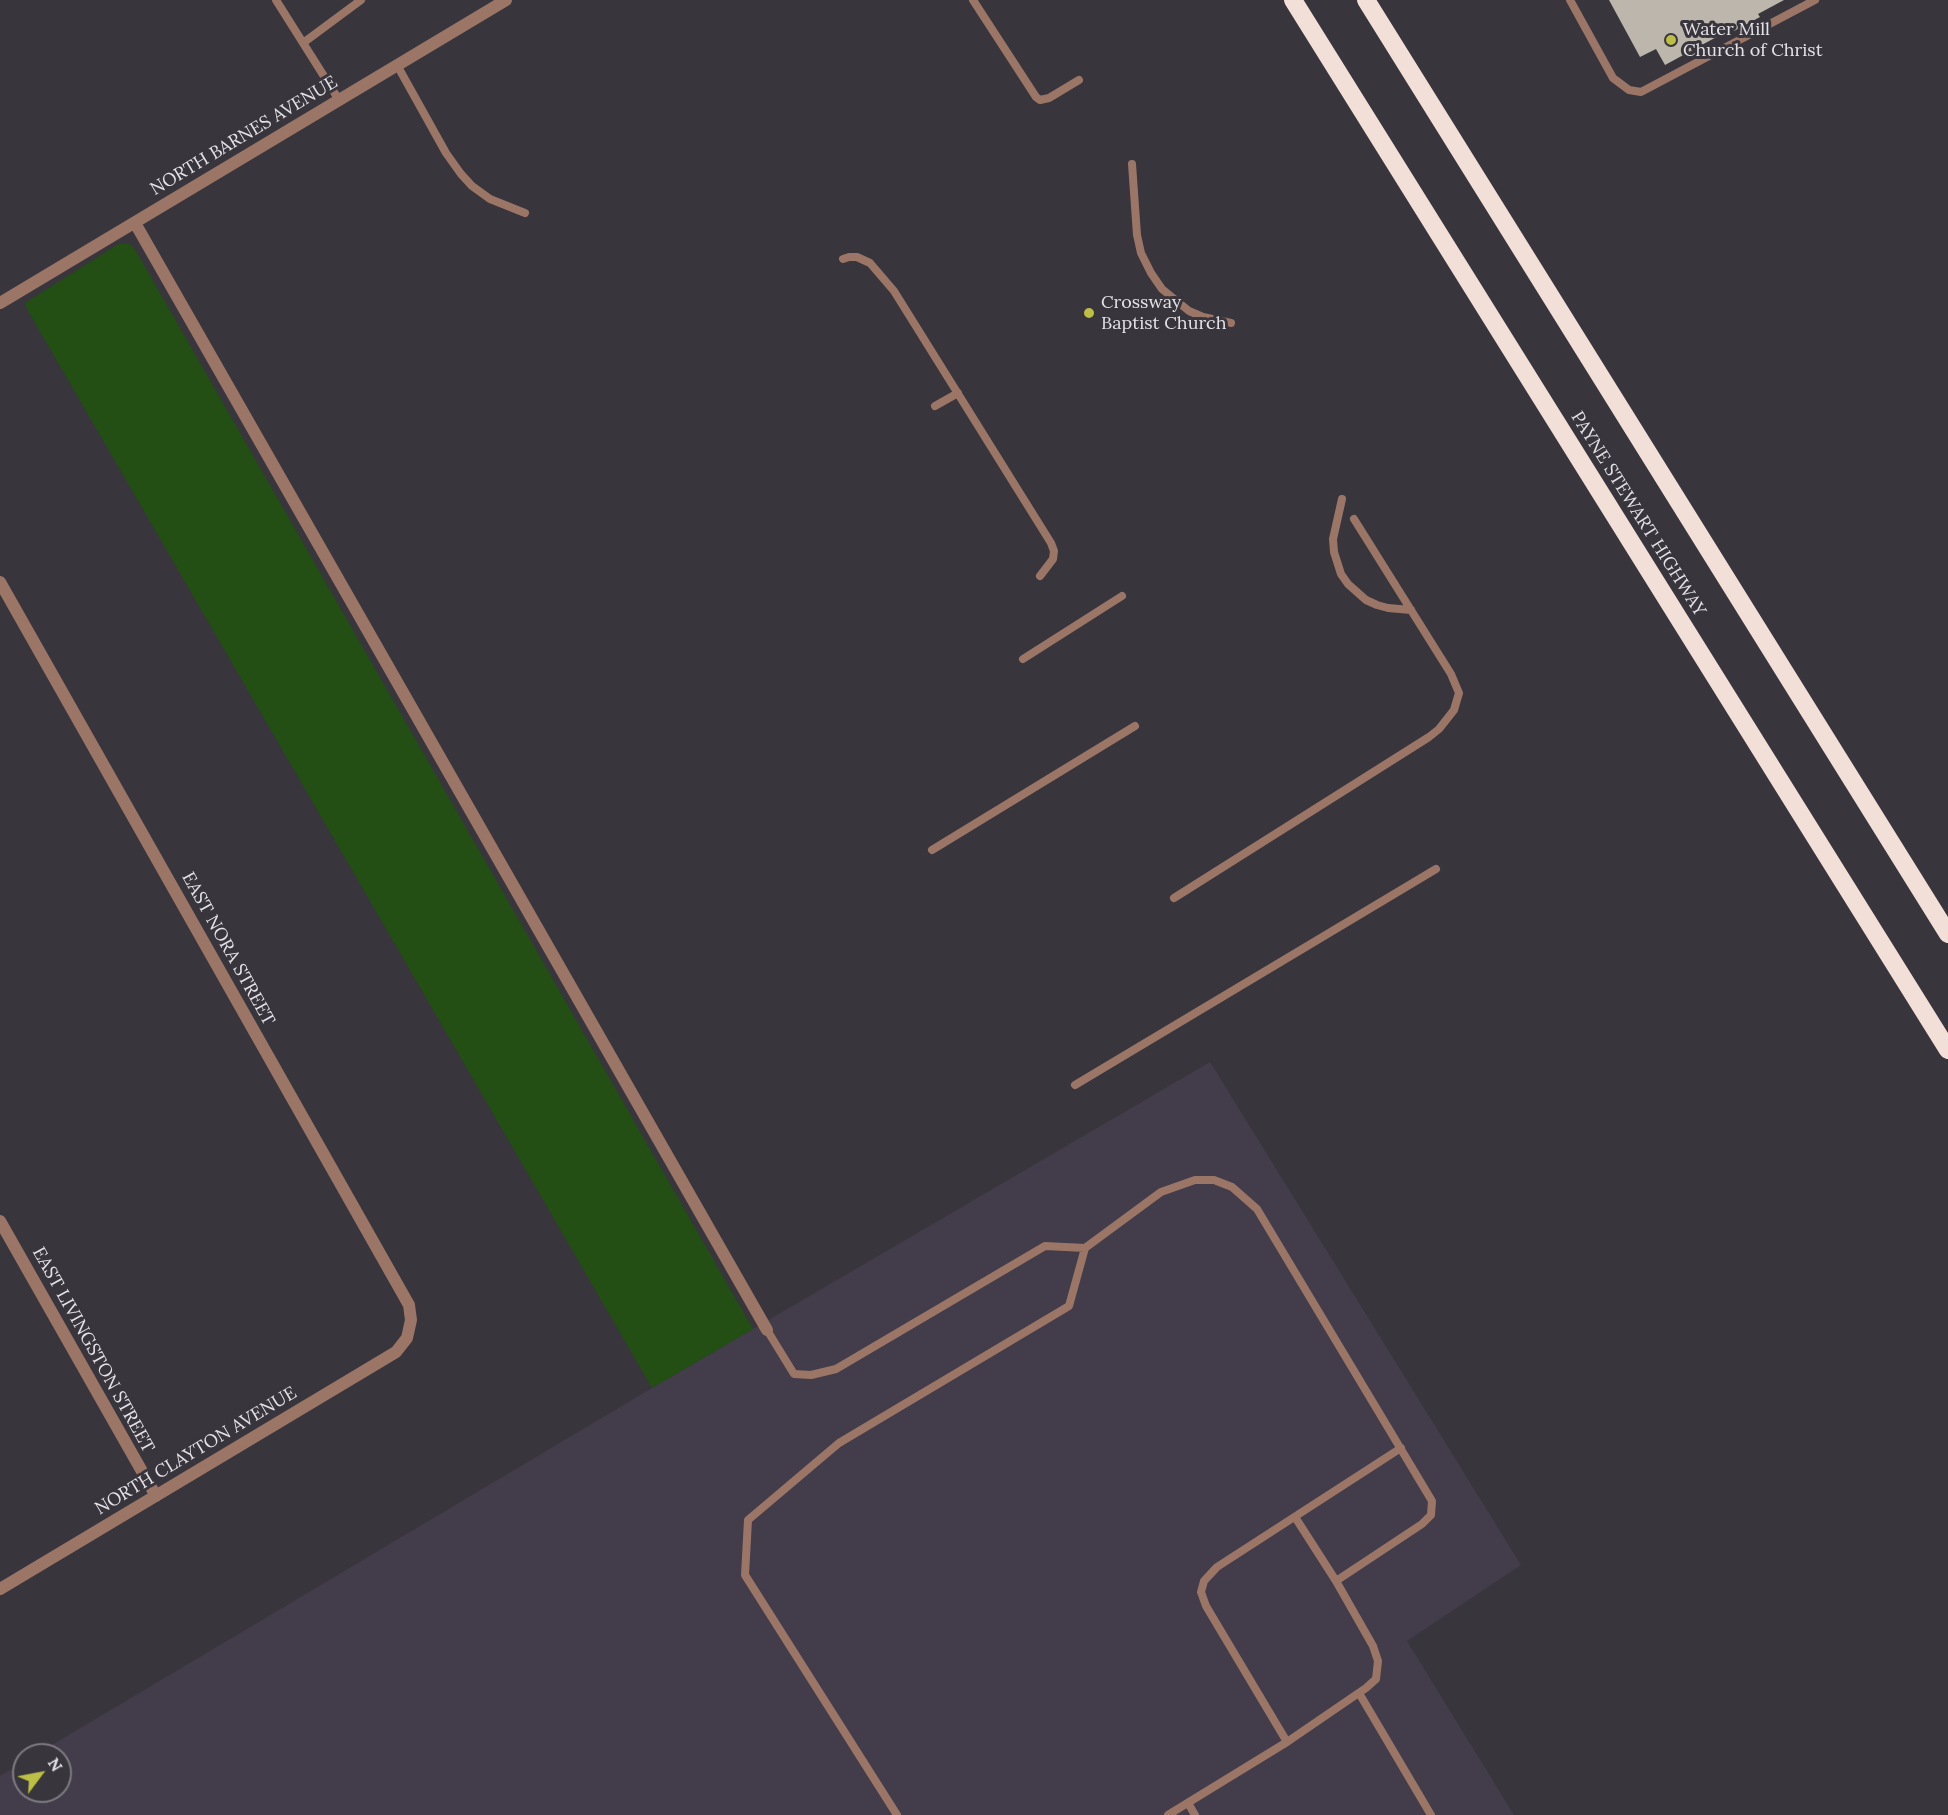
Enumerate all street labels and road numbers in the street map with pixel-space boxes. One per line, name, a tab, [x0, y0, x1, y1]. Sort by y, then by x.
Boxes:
street label: NORTH BARNES AVENUE	[147, 72, 341, 200]
street label: PAYNE STEWART HIGHWAY	[1566, 407, 1710, 621]
street label: EAST NORA STREET	[177, 869, 279, 1029]
street label: EAST LIVINGSTON STREET	[27, 1243, 159, 1457]
street label: NORTH CLAYTON AVENUE	[91, 1382, 301, 1520]

